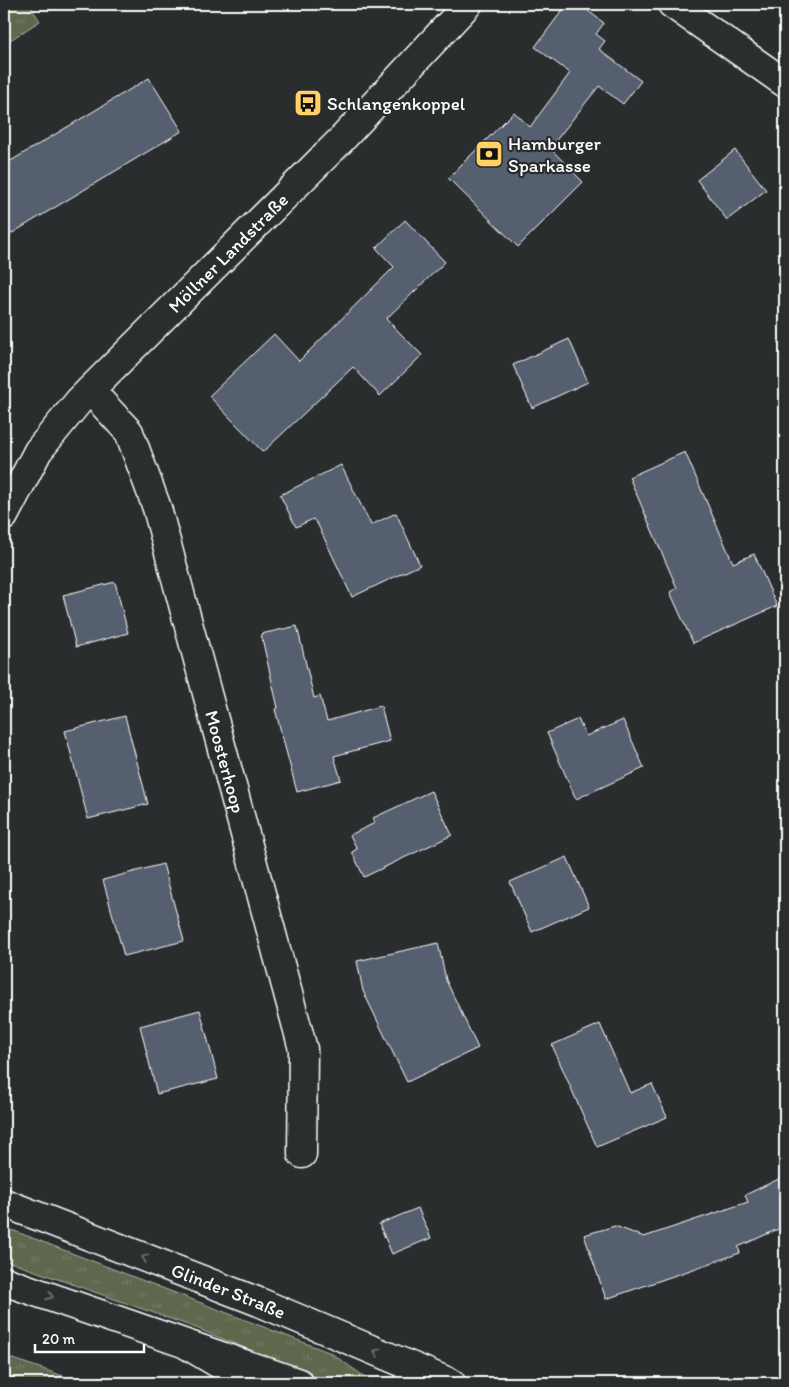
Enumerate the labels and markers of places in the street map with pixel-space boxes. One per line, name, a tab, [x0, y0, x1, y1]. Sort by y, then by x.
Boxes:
bus stop icon: Schlangenkoppel	[293, 88, 323, 118]
place label: Schlangenkoppel	[327, 92, 466, 115]
place label: Hamburger Sparkasse	[508, 132, 602, 177]
bank icon: Hamburger Sparkasse	[474, 139, 504, 169]

